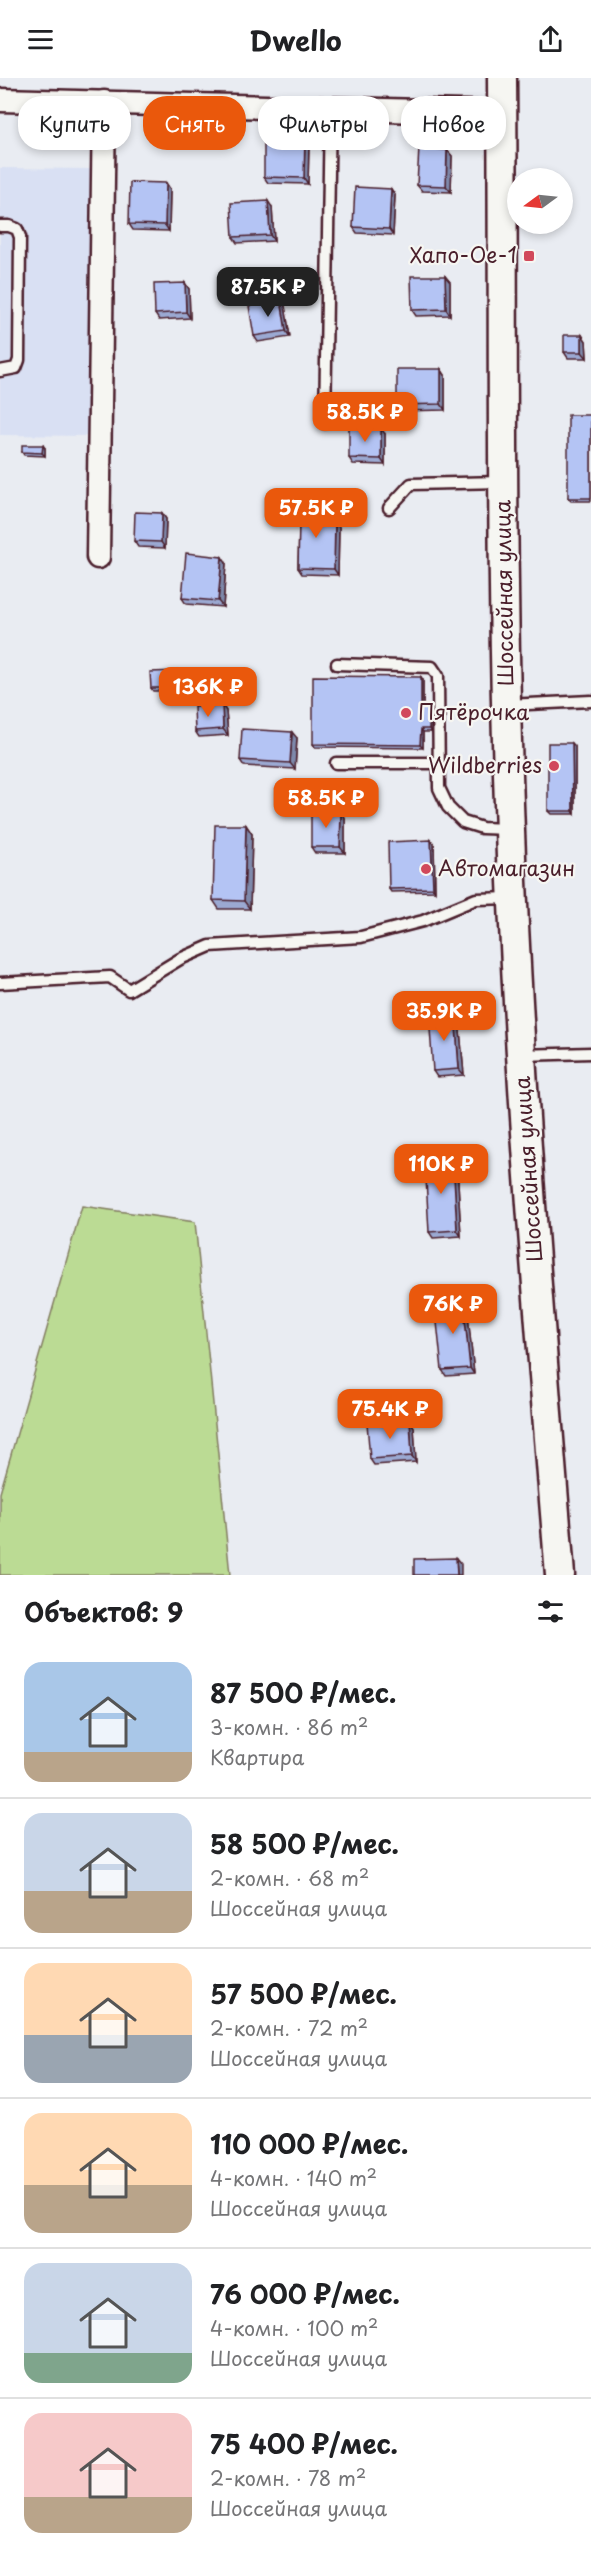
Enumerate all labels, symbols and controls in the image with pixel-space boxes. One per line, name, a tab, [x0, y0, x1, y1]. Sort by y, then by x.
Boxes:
text: Dwello	[249, 19, 342, 60]
icon: menu	[24, 23, 57, 56]
icon: share	[534, 23, 567, 56]
chip: Купить	[18, 96, 131, 150]
chip: Снять	[143, 96, 246, 150]
chip: Фильтры	[258, 96, 389, 150]
chip: Новое	[401, 96, 506, 150]
north arrow	[507, 168, 573, 234]
map controls	[507, 168, 573, 234]
place label: Хапо-Ое-1	[410, 238, 517, 270]
marker: Хапо-Ое-1	[522, 249, 536, 263]
pin: 87.5K ₽	[213, 267, 323, 318]
text: 87.5K ₽	[231, 271, 305, 301]
pin: 58.5K ₽	[310, 392, 420, 443]
text: 58.5K ₽	[327, 396, 403, 426]
pin: 57.5K ₽	[261, 488, 371, 539]
text: 57.5K ₽	[278, 492, 354, 522]
street label: Шоссейная улица	[485, 499, 521, 686]
pin: 136K ₽	[159, 667, 257, 718]
text: 136K ₽	[173, 671, 243, 701]
place label: Пятёрочка	[418, 695, 530, 727]
marker: Пятёрочка	[399, 706, 413, 720]
place label: Wildberries	[428, 748, 542, 780]
marker: Wildberries	[547, 759, 561, 773]
pin: 58.5K ₽	[271, 778, 381, 829]
text: 58.5K ₽	[288, 782, 364, 812]
place label: Автомагазин	[438, 851, 575, 883]
marker: Автомагазин	[419, 862, 433, 876]
pin: 35.9K ₽	[389, 991, 499, 1042]
text: 35.9K ₽	[406, 995, 482, 1025]
street label: Шоссейная улица	[505, 1074, 549, 1263]
pin: 110K ₽	[392, 1144, 490, 1195]
text: 110K ₽	[408, 1148, 474, 1178]
pin: 76K ₽	[411, 1284, 495, 1335]
text: 76K ₽	[423, 1288, 483, 1318]
pin: 75.4K ₽	[335, 1389, 445, 1440]
text: 75.4K ₽	[352, 1393, 428, 1423]
text: Объектов: 9	[24, 1592, 183, 1631]
icon: filters	[534, 1595, 567, 1628]
text: 87 500 ₽/мес.	[210, 1673, 396, 1712]
icon: home	[72, 1686, 144, 1758]
text: 3-комн. · 86 m²	[210, 1712, 368, 1742]
text: Квартира	[210, 1742, 304, 1772]
text: 58 500 ₽/мес.	[210, 1824, 399, 1863]
icon: home	[72, 1837, 144, 1909]
text: 2-комн. · 68 m²	[210, 1863, 369, 1893]
text: Шоссейная улица	[210, 1893, 387, 1923]
text: 57 500 ₽/мес.	[210, 1974, 397, 2013]
icon: home	[72, 1987, 144, 2059]
text: 2-комн. · 72 m²	[210, 2013, 368, 2043]
text: Шоссейная улица	[210, 2043, 387, 2073]
text: 110 000 ₽/мес.	[210, 2124, 408, 2163]
icon: home	[72, 2137, 144, 2209]
text: 4-комн. · 140 m²	[210, 2163, 377, 2193]
text: Шоссейная улица	[210, 2193, 387, 2223]
text: 76 000 ₽/мес.	[210, 2274, 400, 2313]
icon: home	[72, 2287, 144, 2359]
text: 4-комн. · 100 m²	[210, 2313, 378, 2343]
text: Шоссейная улица	[210, 2343, 387, 2373]
text: 75 400 ₽/мес.	[210, 2424, 398, 2463]
icon: home	[72, 2437, 144, 2509]
text: 2-комн. · 78 m²	[210, 2463, 366, 2493]
text: Шоссейная улица	[210, 2493, 387, 2523]

